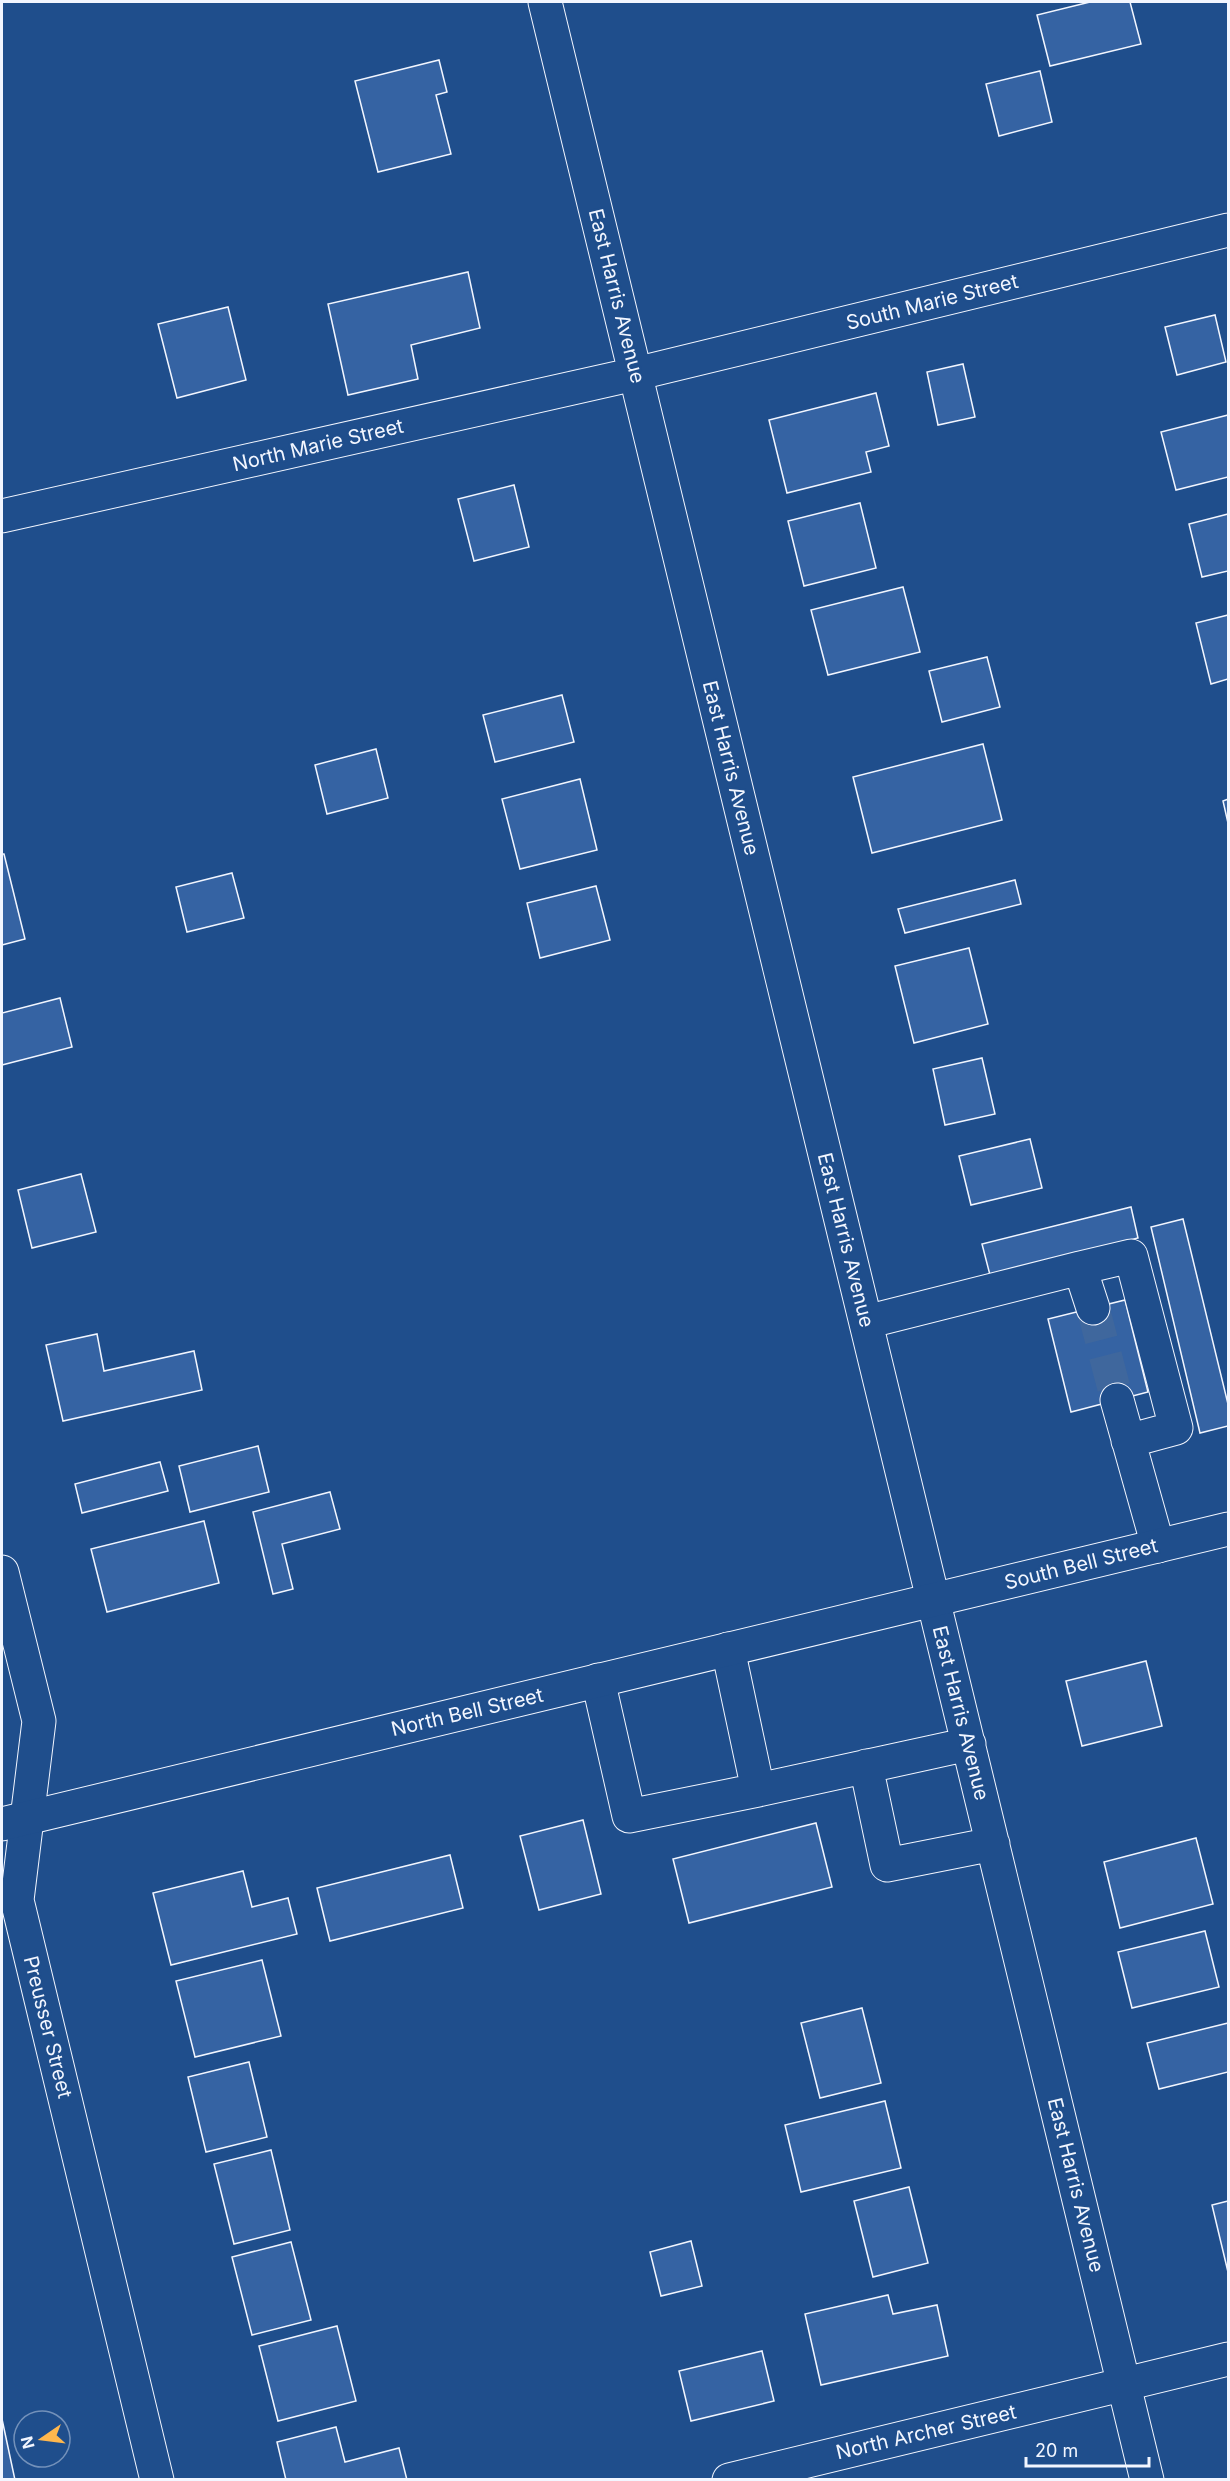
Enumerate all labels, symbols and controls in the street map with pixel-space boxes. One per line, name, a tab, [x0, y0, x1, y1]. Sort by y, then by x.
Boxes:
street label: East Harris Avenue	[584, 206, 650, 386]
street label: South Marie Street	[844, 269, 1021, 335]
street label: North Marie Street	[230, 414, 406, 476]
street label: East Harris Avenue	[698, 678, 764, 858]
street label: East Harris Avenue	[813, 1150, 879, 1330]
street label: South Bell Street	[1002, 1533, 1161, 1595]
street label: East Harris Avenue	[928, 1623, 994, 1803]
street label: North Bell Street	[389, 1683, 546, 1741]
street label: Preusser Street	[19, 1953, 77, 2101]
street label: East Harris Avenue	[1043, 2095, 1109, 2275]
street label: North Archer Street	[833, 2399, 1019, 2464]
north arrow	[12, 2409, 72, 2469]
scale bar	[1026, 2430, 1149, 2468]
text: N	[16, 2434, 39, 2451]
text: 20 m	[1035, 2440, 1078, 2461]

